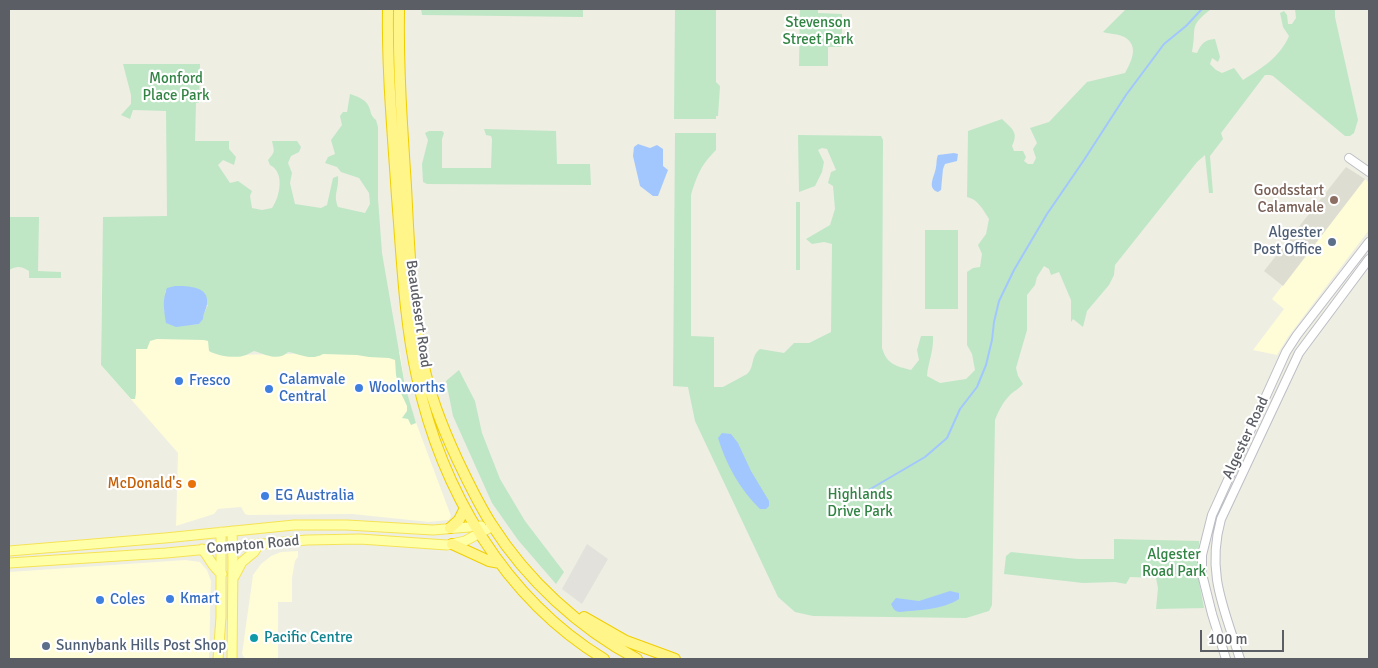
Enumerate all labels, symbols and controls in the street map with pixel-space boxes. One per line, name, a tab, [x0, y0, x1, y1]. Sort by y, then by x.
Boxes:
park label: Stevenson Street Park	[782, 14, 854, 49]
park label: Monford Place Park	[142, 70, 210, 105]
place label: Goodsstart Calamvale	[1254, 182, 1324, 217]
marker: Goodsstart Calamvale	[1328, 194, 1340, 206]
place label: Algester Post Office	[1253, 224, 1322, 259]
marker: Algester Post Office	[1326, 236, 1338, 248]
street label: Beaudesert Road	[402, 259, 434, 369]
place label: Calamvale Central	[279, 371, 346, 406]
place label: Fresco	[189, 372, 231, 390]
marker: Fresco	[173, 375, 185, 387]
place label: Woolworths	[369, 379, 445, 397]
marker: Woolworths	[353, 382, 365, 394]
marker: Calamvale Central	[263, 383, 275, 395]
street label: Algester Road	[1219, 394, 1273, 482]
place label: McDonald's	[108, 475, 182, 493]
marker: McDonald's	[186, 478, 198, 490]
park label: Highlands Drive Park	[827, 486, 893, 521]
place label: EG Australia	[275, 487, 354, 505]
marker: EG Australia	[259, 490, 271, 502]
street label: Compton Road	[206, 532, 300, 558]
park label: Algester Road Park	[1142, 546, 1206, 581]
place label: Kmart	[180, 590, 220, 608]
place label: Coles	[110, 591, 145, 609]
marker: Kmart	[164, 593, 176, 605]
marker: Coles	[94, 594, 106, 606]
scale bar	[1203, 620, 1287, 652]
place label: Pacific Centre	[264, 629, 353, 647]
text: 100 m	[1208, 630, 1248, 648]
marker: Pacific Centre	[248, 632, 260, 644]
place label: Sunnybank Hills Post Shop	[56, 637, 226, 655]
marker: Sunnybank Hills Post Shop	[40, 640, 52, 652]

